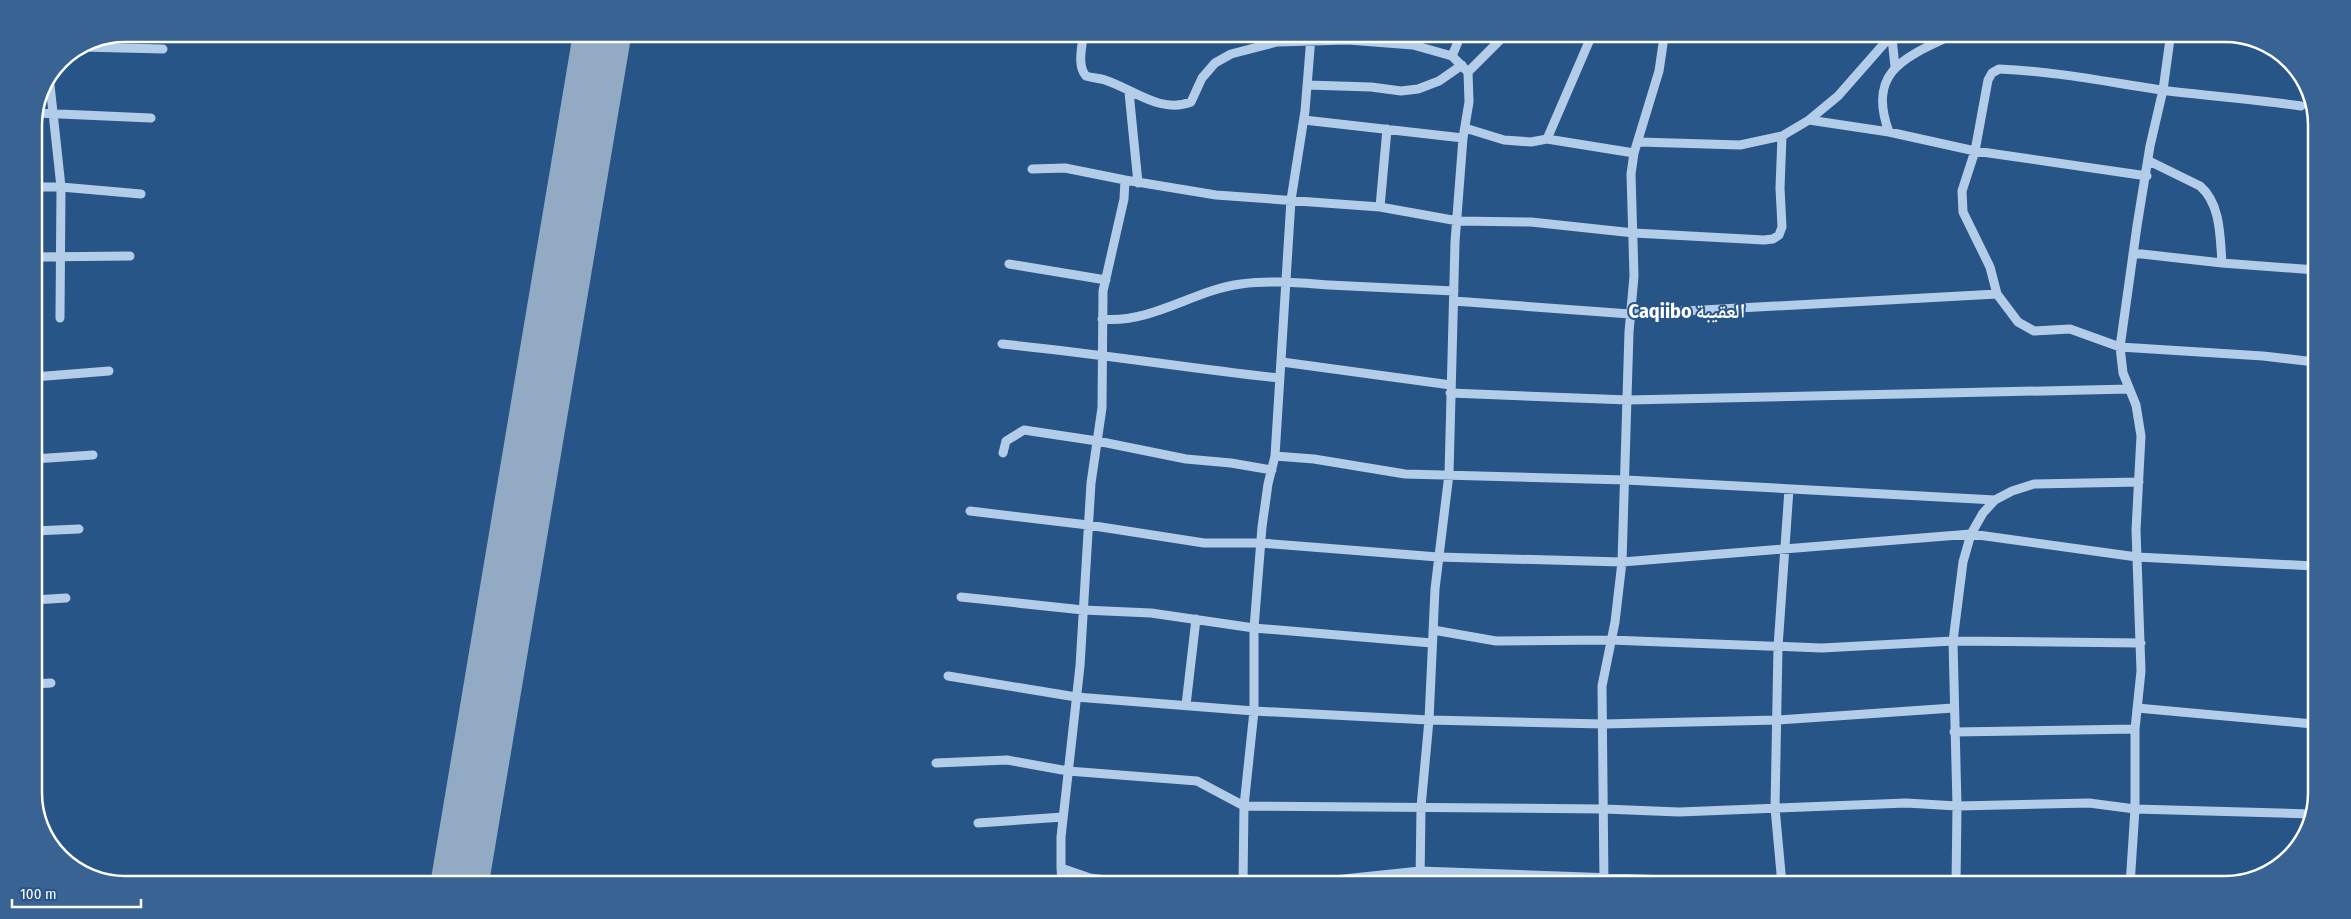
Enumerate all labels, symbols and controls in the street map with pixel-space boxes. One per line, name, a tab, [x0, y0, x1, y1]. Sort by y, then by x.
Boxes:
district label: Caqiibo العقيبة	[1629, 299, 1745, 323]
scale bar	[12, 876, 141, 908]
text: 100 m	[20, 885, 57, 903]

